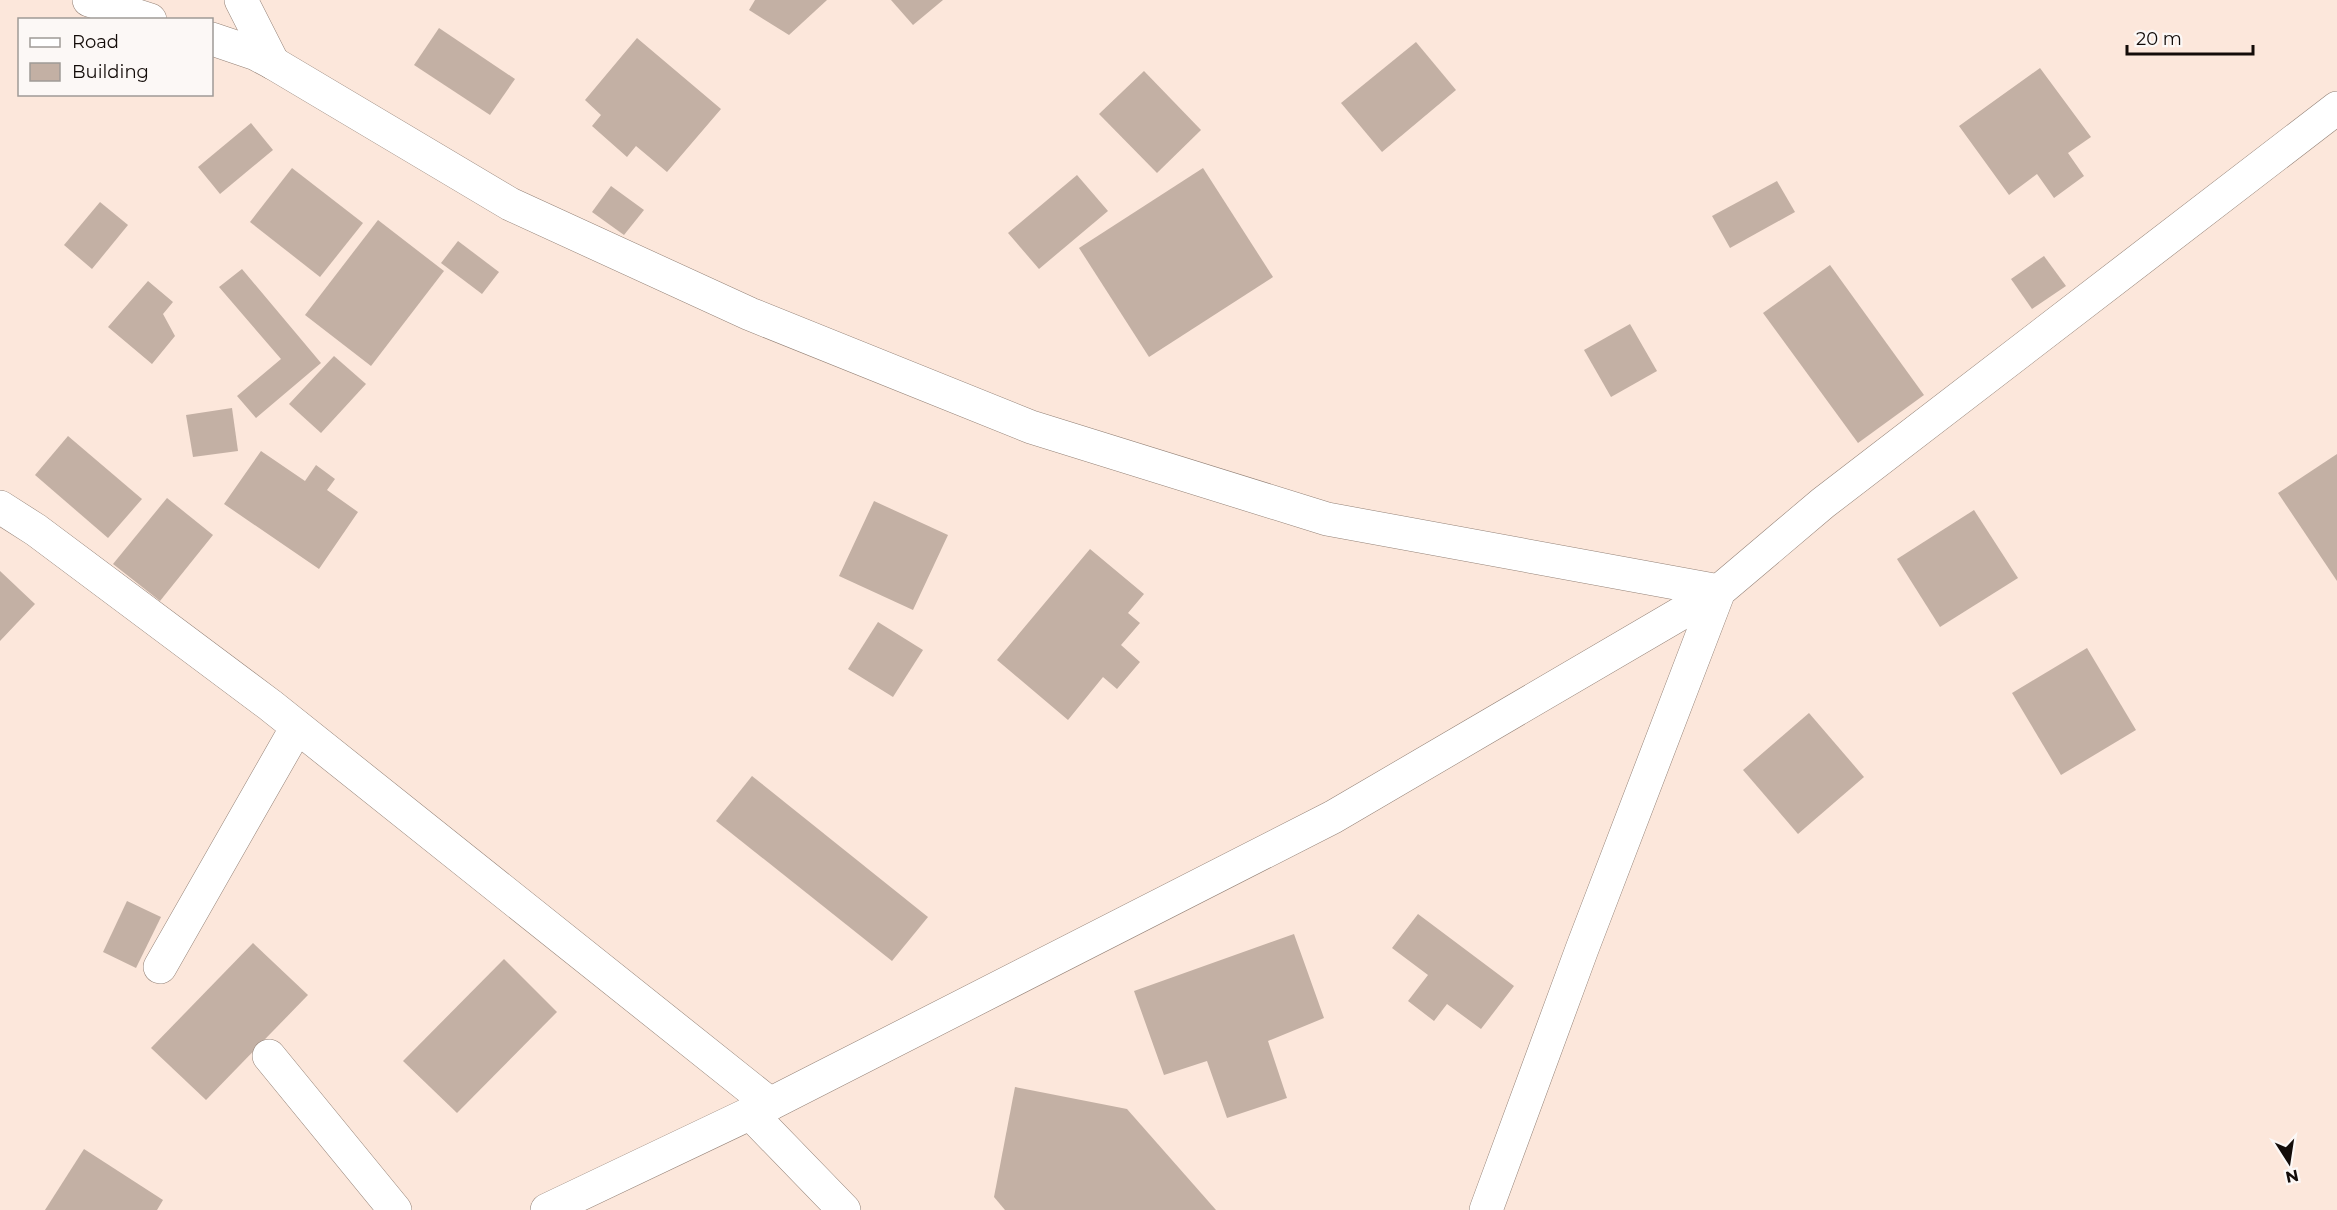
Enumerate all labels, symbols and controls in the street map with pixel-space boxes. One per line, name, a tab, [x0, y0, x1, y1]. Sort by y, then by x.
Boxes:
legend	[18, 18, 213, 96]
scale bar	[2127, 18, 2253, 56]
text: 20 m	[2136, 28, 2182, 50]
text: Road	[72, 31, 119, 53]
text: Building	[72, 61, 149, 83]
north arrow	[2259, 1132, 2319, 1192]
text: N	[2284, 1166, 2300, 1187]

